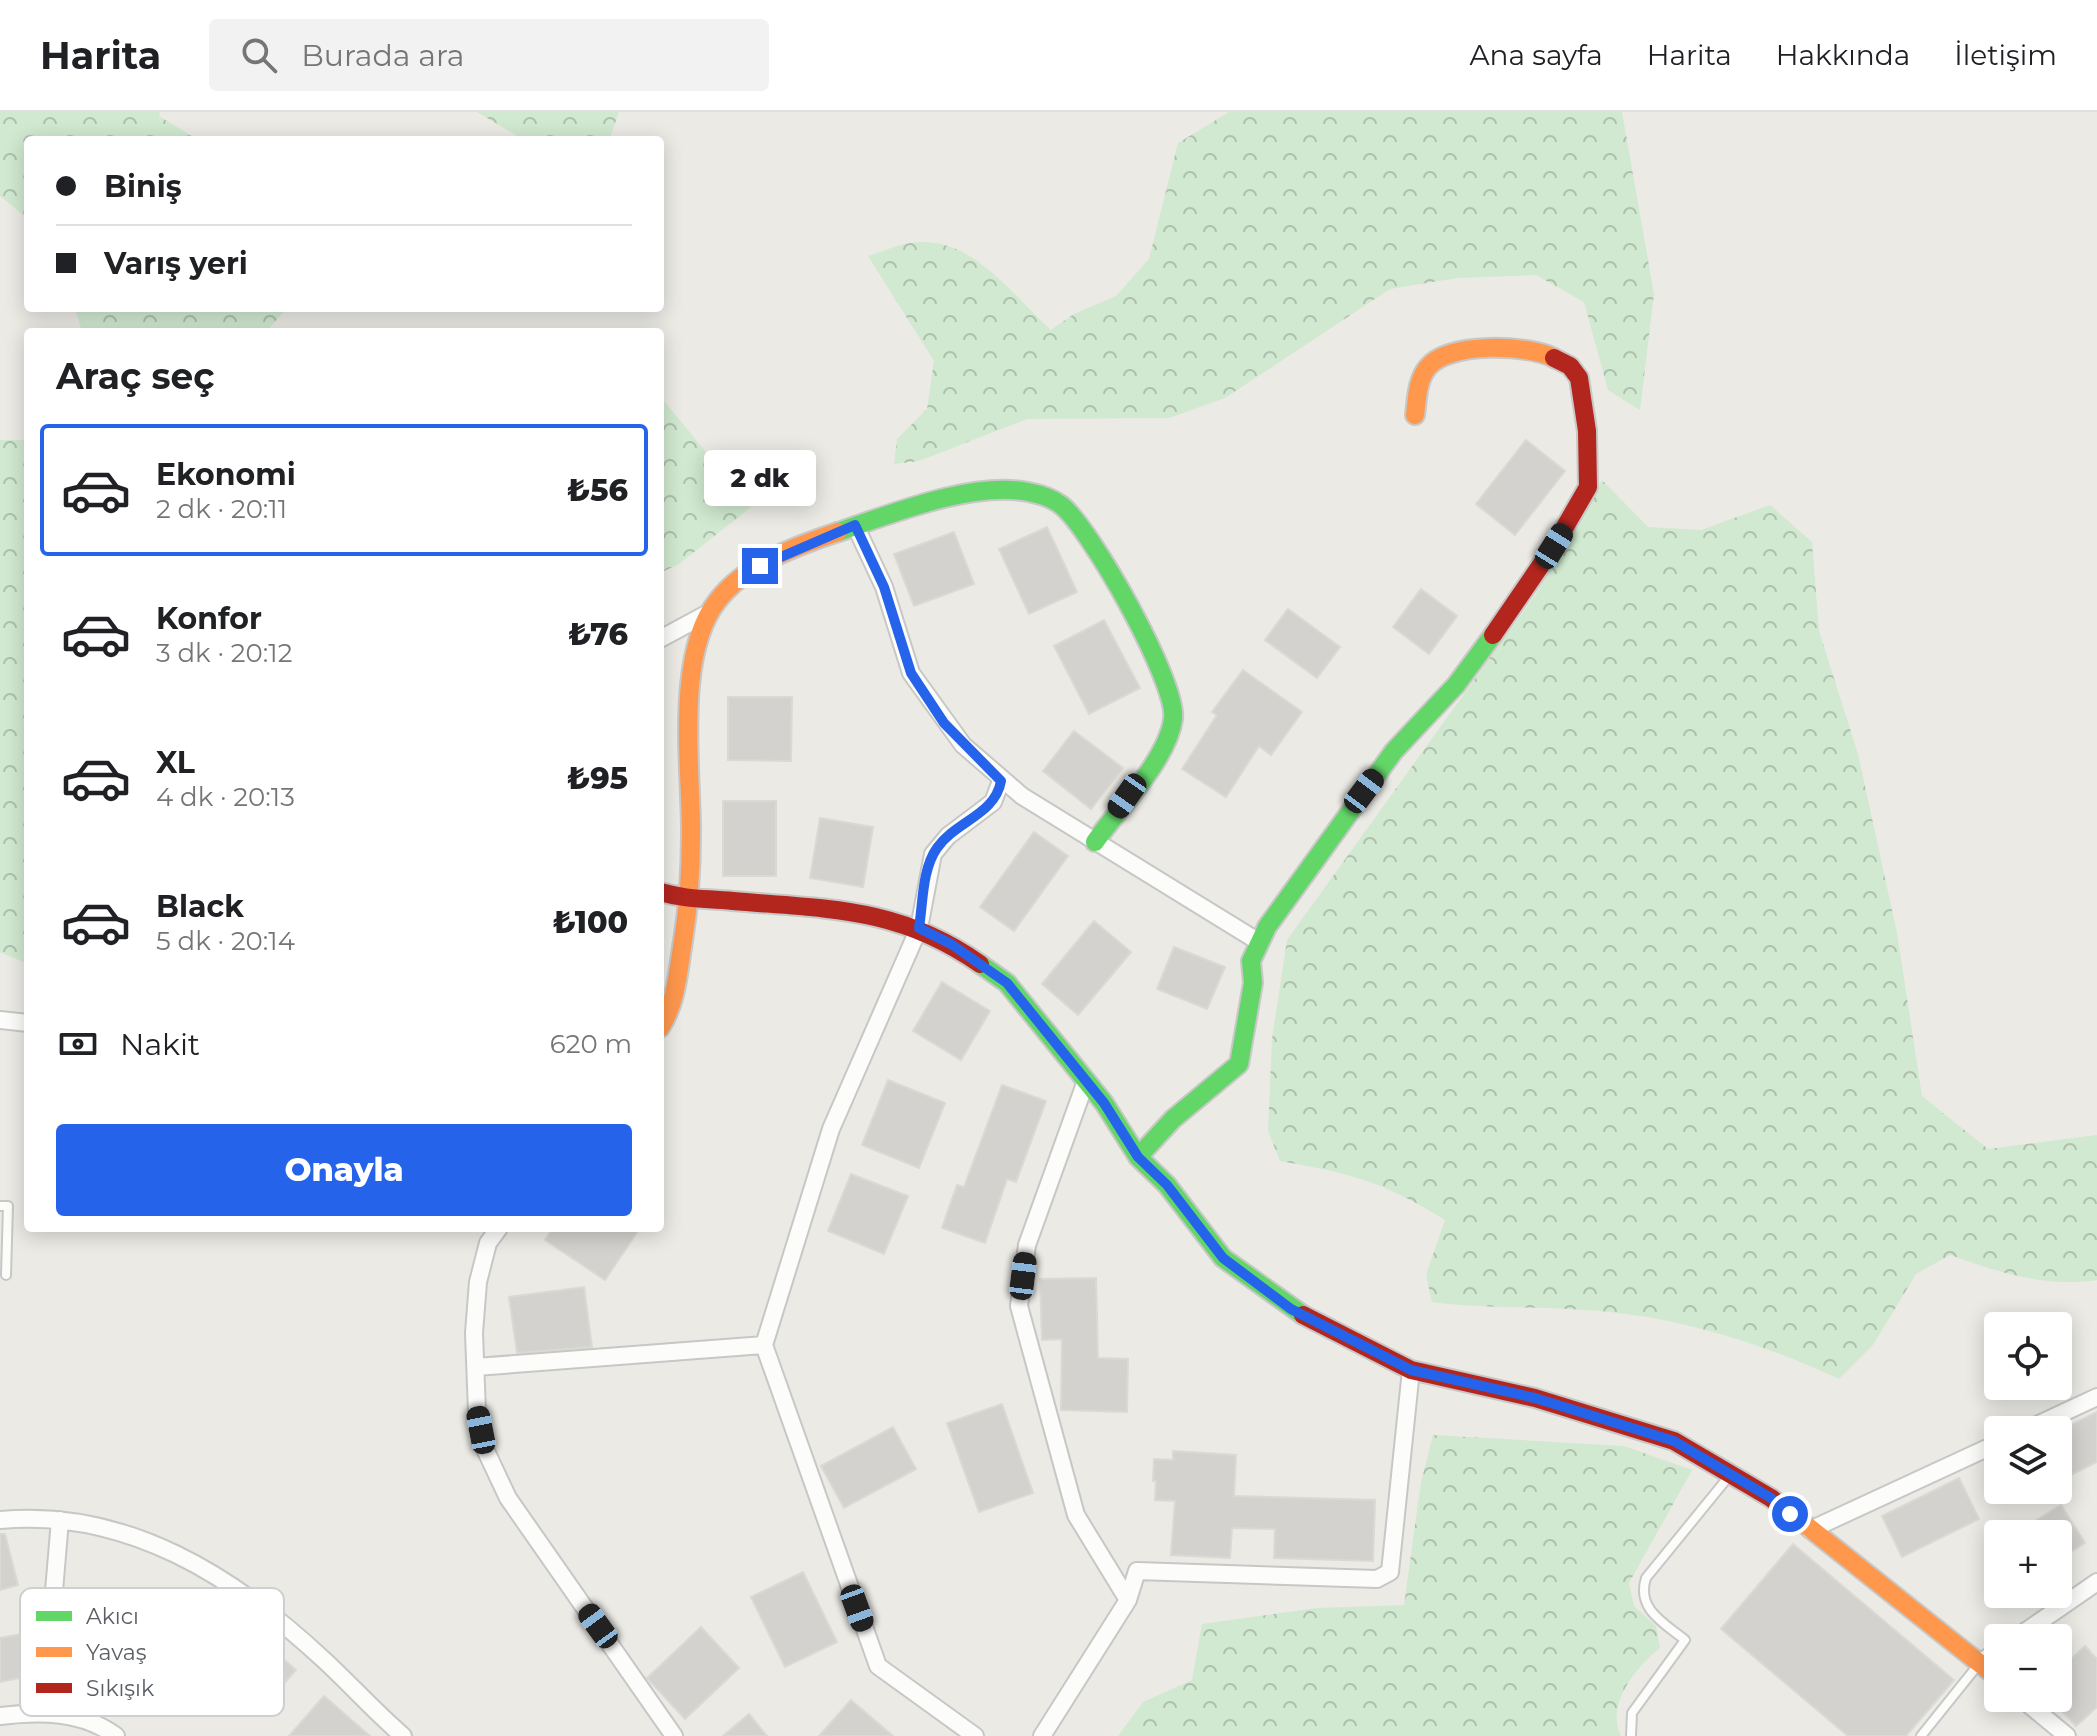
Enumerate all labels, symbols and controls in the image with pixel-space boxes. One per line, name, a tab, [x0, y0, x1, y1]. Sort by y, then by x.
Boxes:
search box	[209, 19, 769, 91]
text: Harita	[40, 32, 161, 79]
icon: search	[237, 33, 281, 77]
text: Burada ara	[301, 37, 465, 74]
text: Ana sayfa	[1469, 38, 1603, 72]
text: Harita	[1647, 38, 1732, 72]
text: Hakkında	[1776, 38, 1910, 72]
text: İletişim	[1954, 38, 2057, 72]
text: Biniş	[104, 168, 182, 205]
text: Varış yeri	[104, 245, 248, 282]
text: Araç seç	[56, 354, 215, 398]
callout: 2 dk	[704, 450, 816, 506]
icon: car	[60, 454, 132, 526]
text: Ekonomi	[156, 456, 296, 493]
text: 2 dk	[731, 462, 789, 494]
text: ₺56	[567, 472, 628, 509]
text: 2 dk · 20:11	[156, 493, 287, 525]
car	[1531, 519, 1577, 573]
route end	[742, 548, 778, 584]
icon: car	[60, 598, 132, 670]
text: Konfor	[156, 600, 262, 637]
text: ₺76	[568, 616, 628, 653]
text: 3 dk · 20:12	[156, 637, 292, 669]
icon: car	[60, 742, 132, 814]
text: XL	[156, 744, 195, 781]
text: ₺95	[567, 760, 628, 797]
car	[1340, 765, 1388, 817]
car	[1103, 769, 1151, 823]
text: 4 dk · 20:13	[156, 781, 295, 813]
icon: car	[60, 886, 132, 958]
text: Black	[156, 888, 244, 925]
text: ₺100	[553, 904, 628, 941]
text: 5 dk · 20:14	[156, 925, 295, 957]
icon: cash	[56, 1022, 100, 1066]
text: Nakit	[120, 1026, 200, 1063]
text: 620 m	[550, 1028, 632, 1060]
button: Onayla	[56, 1124, 632, 1216]
car	[1008, 1251, 1038, 1301]
map controls	[1984, 1312, 2072, 1712]
button: locate	[1984, 1312, 2072, 1400]
car	[465, 1404, 497, 1456]
button: layers	[1984, 1416, 2072, 1504]
route start	[1772, 1496, 1808, 1532]
button: +	[1984, 1520, 2072, 1608]
car	[838, 1581, 876, 1635]
legend	[20, 1588, 284, 1716]
car	[574, 1600, 622, 1652]
text: Akıcı	[86, 1603, 139, 1630]
button: −	[1984, 1624, 2072, 1712]
text: Yavaş	[86, 1639, 147, 1666]
text: Sıkışık	[86, 1675, 155, 1702]

